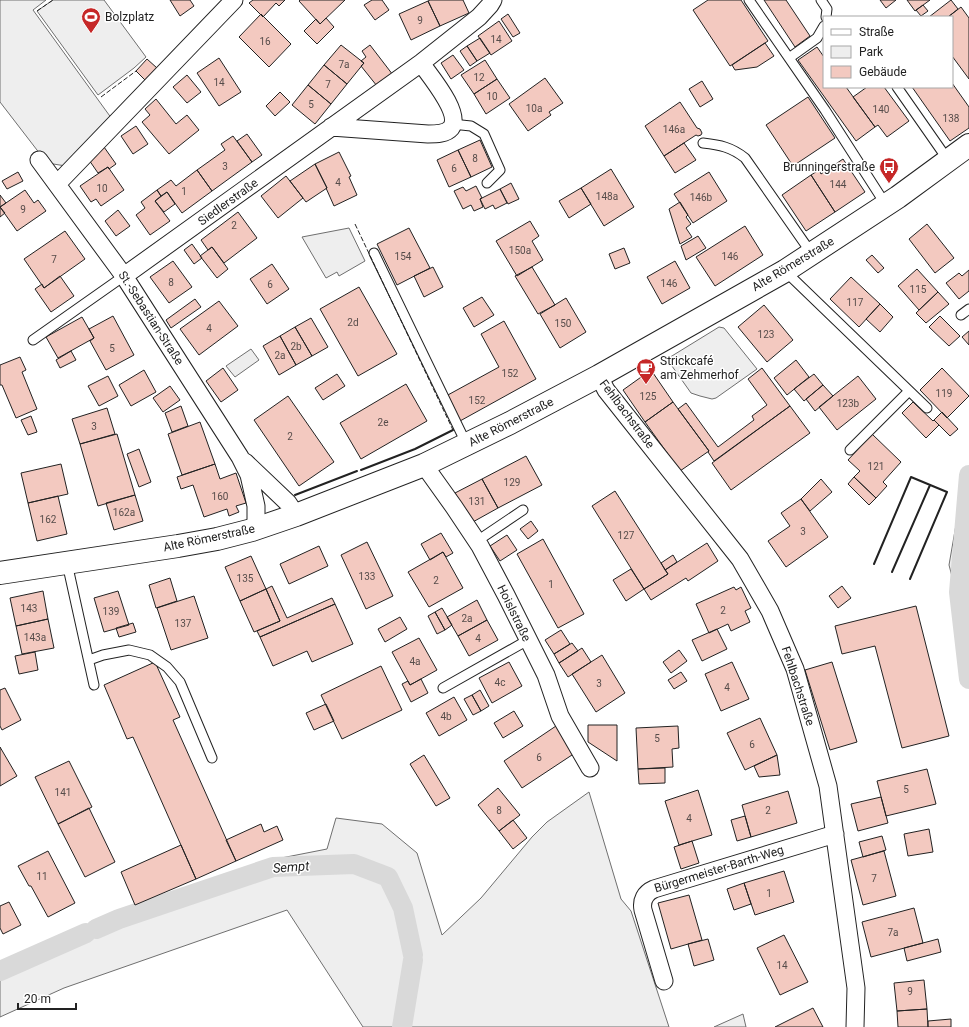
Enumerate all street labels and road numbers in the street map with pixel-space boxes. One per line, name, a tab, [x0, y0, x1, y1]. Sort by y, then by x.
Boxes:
street label: Siedlerstraße	[195, 176, 261, 228]
street label: Alte Römerstraße	[749, 234, 837, 294]
street label: St.-Sebastian-Straße	[116, 269, 186, 367]
street label: Fehlbachstraße	[597, 377, 657, 451]
street label: Alte Römerstraße	[466, 395, 556, 449]
street label: Alte Römerstraße	[162, 521, 256, 555]
street label: Hoislstraße	[494, 582, 534, 644]
street label: Fehlbachstraße	[779, 645, 817, 727]
street label: Bürgermeister-Barth-Weg	[653, 843, 785, 895]

